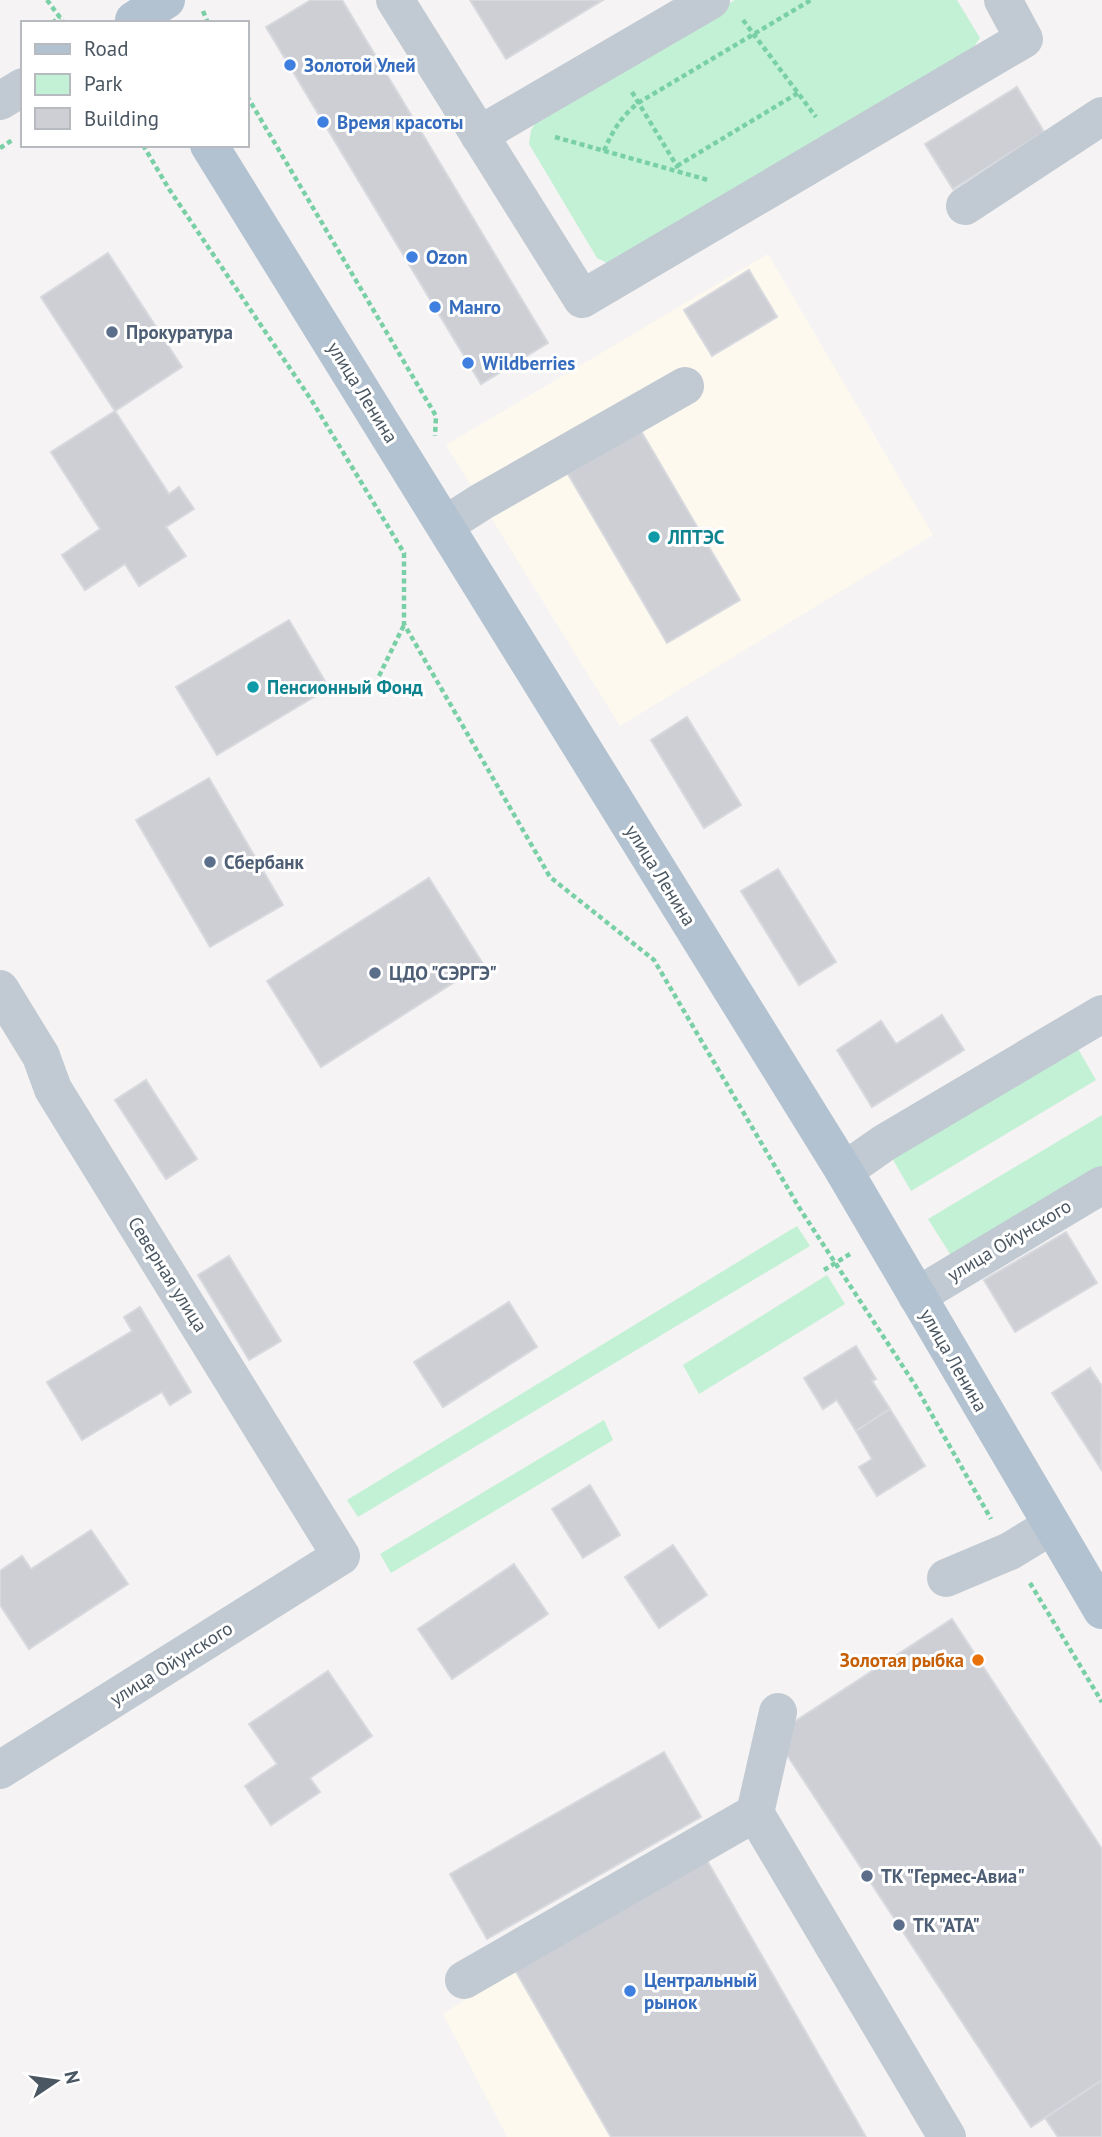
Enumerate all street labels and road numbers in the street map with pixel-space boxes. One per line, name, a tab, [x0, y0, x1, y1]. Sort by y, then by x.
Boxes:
street label: улица Ленина	[322, 337, 404, 447]
street label: улица Ленина	[620, 820, 702, 930]
street label: улица Ойунского	[943, 1194, 1075, 1286]
street label: Северная улица	[123, 1212, 213, 1336]
street label: улица Ленина	[915, 1304, 993, 1416]
street label: улица Ойунского	[105, 1616, 237, 1710]

